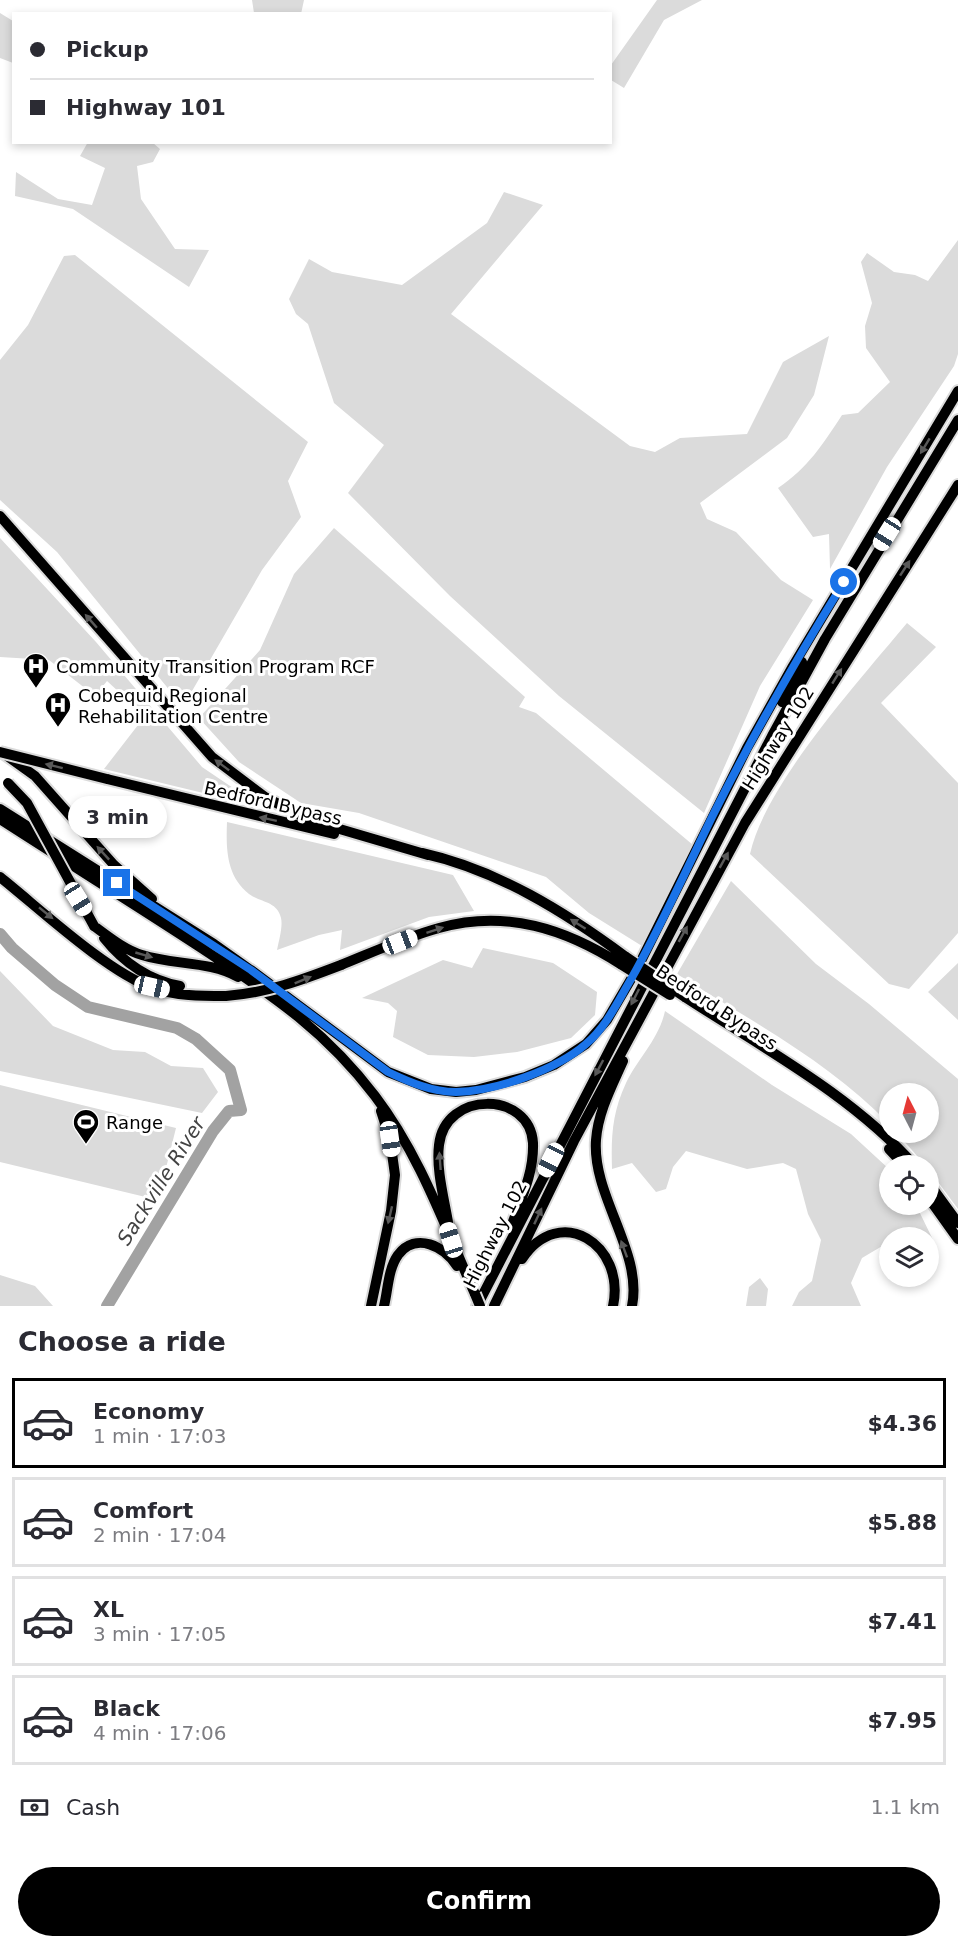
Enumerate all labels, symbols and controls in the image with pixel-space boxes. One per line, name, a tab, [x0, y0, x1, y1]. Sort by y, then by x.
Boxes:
text: Pickup	[66, 37, 149, 62]
text: Highway 101	[66, 95, 226, 120]
one-way arrow	[919, 438, 930, 454]
car	[870, 514, 904, 554]
one-way arrow	[899, 560, 910, 577]
route start	[830, 568, 857, 595]
one-way arrow	[85, 614, 98, 629]
hospital icon: Community Transition Program RCF	[21, 651, 51, 689]
place label: Community Transition Program RCF	[56, 656, 375, 677]
one-way arrow	[831, 668, 842, 684]
street label: Highway 102	[738, 682, 818, 794]
place label: Cobequid Regional Rehabilitation Centre	[78, 685, 268, 727]
hospital icon: Cobequid Regional Rehabilitation Centre	[43, 690, 73, 728]
one-way arrow	[215, 759, 231, 771]
one-way arrow	[44, 760, 63, 770]
street label: Bedford Bypass	[202, 777, 344, 829]
callout: 3 min	[68, 796, 166, 838]
text: 3 min	[86, 805, 149, 829]
one-way arrow	[259, 814, 277, 824]
one-way arrow	[96, 845, 110, 860]
one-way arrow	[719, 851, 729, 868]
route end	[103, 869, 130, 896]
car	[61, 879, 95, 919]
one-way arrow	[38, 907, 53, 919]
one-way arrow	[570, 919, 586, 930]
one-way arrow	[426, 925, 444, 934]
one-way arrow	[678, 925, 688, 942]
car	[380, 927, 420, 957]
one-way arrow	[135, 951, 153, 960]
street label: Bedford Bypass	[652, 960, 782, 1054]
car	[132, 974, 172, 1000]
one-way arrow	[294, 975, 312, 984]
one-way arrow	[630, 989, 640, 1006]
one-way arrow	[594, 1059, 604, 1076]
north arrow	[879, 1083, 939, 1143]
map controls	[879, 1083, 939, 1287]
sports icon: Range	[71, 1107, 101, 1145]
water label: Sackville River	[112, 1111, 211, 1249]
place label: Range	[106, 1112, 163, 1133]
car	[379, 1120, 401, 1158]
car	[535, 1140, 567, 1180]
one-way arrow	[435, 1152, 444, 1171]
button: locate	[879, 1155, 939, 1215]
street label: Highway 102	[459, 1177, 531, 1291]
one-way arrow	[384, 1206, 394, 1224]
one-way arrow	[534, 1207, 543, 1224]
car	[437, 1220, 465, 1260]
button: layers	[879, 1227, 939, 1287]
one-way arrow	[619, 1240, 629, 1258]
text: Choose a ride	[18, 1326, 226, 1357]
icon: car	[21, 1396, 75, 1450]
text: Economy	[93, 1399, 204, 1424]
text: $4.36	[867, 1411, 937, 1436]
text: 1 min · 17:03	[93, 1424, 227, 1448]
icon: car	[21, 1495, 75, 1549]
text: Comfort	[93, 1498, 193, 1523]
text: $5.88	[867, 1510, 937, 1535]
text: 2 min · 17:04	[93, 1523, 227, 1547]
icon: car	[21, 1594, 75, 1648]
text: XL	[93, 1597, 124, 1622]
text: $7.41	[867, 1609, 937, 1634]
text: 3 min · 17:05	[93, 1622, 227, 1646]
icon: car	[21, 1693, 75, 1747]
text: Black	[93, 1696, 160, 1721]
text: $7.95	[867, 1708, 937, 1733]
text: 4 min · 17:06	[93, 1721, 227, 1745]
icon: cash	[18, 1791, 51, 1824]
text: Cash	[66, 1795, 120, 1820]
text: 1.1 km	[871, 1795, 940, 1819]
button: Confirm	[18, 1867, 940, 1936]

